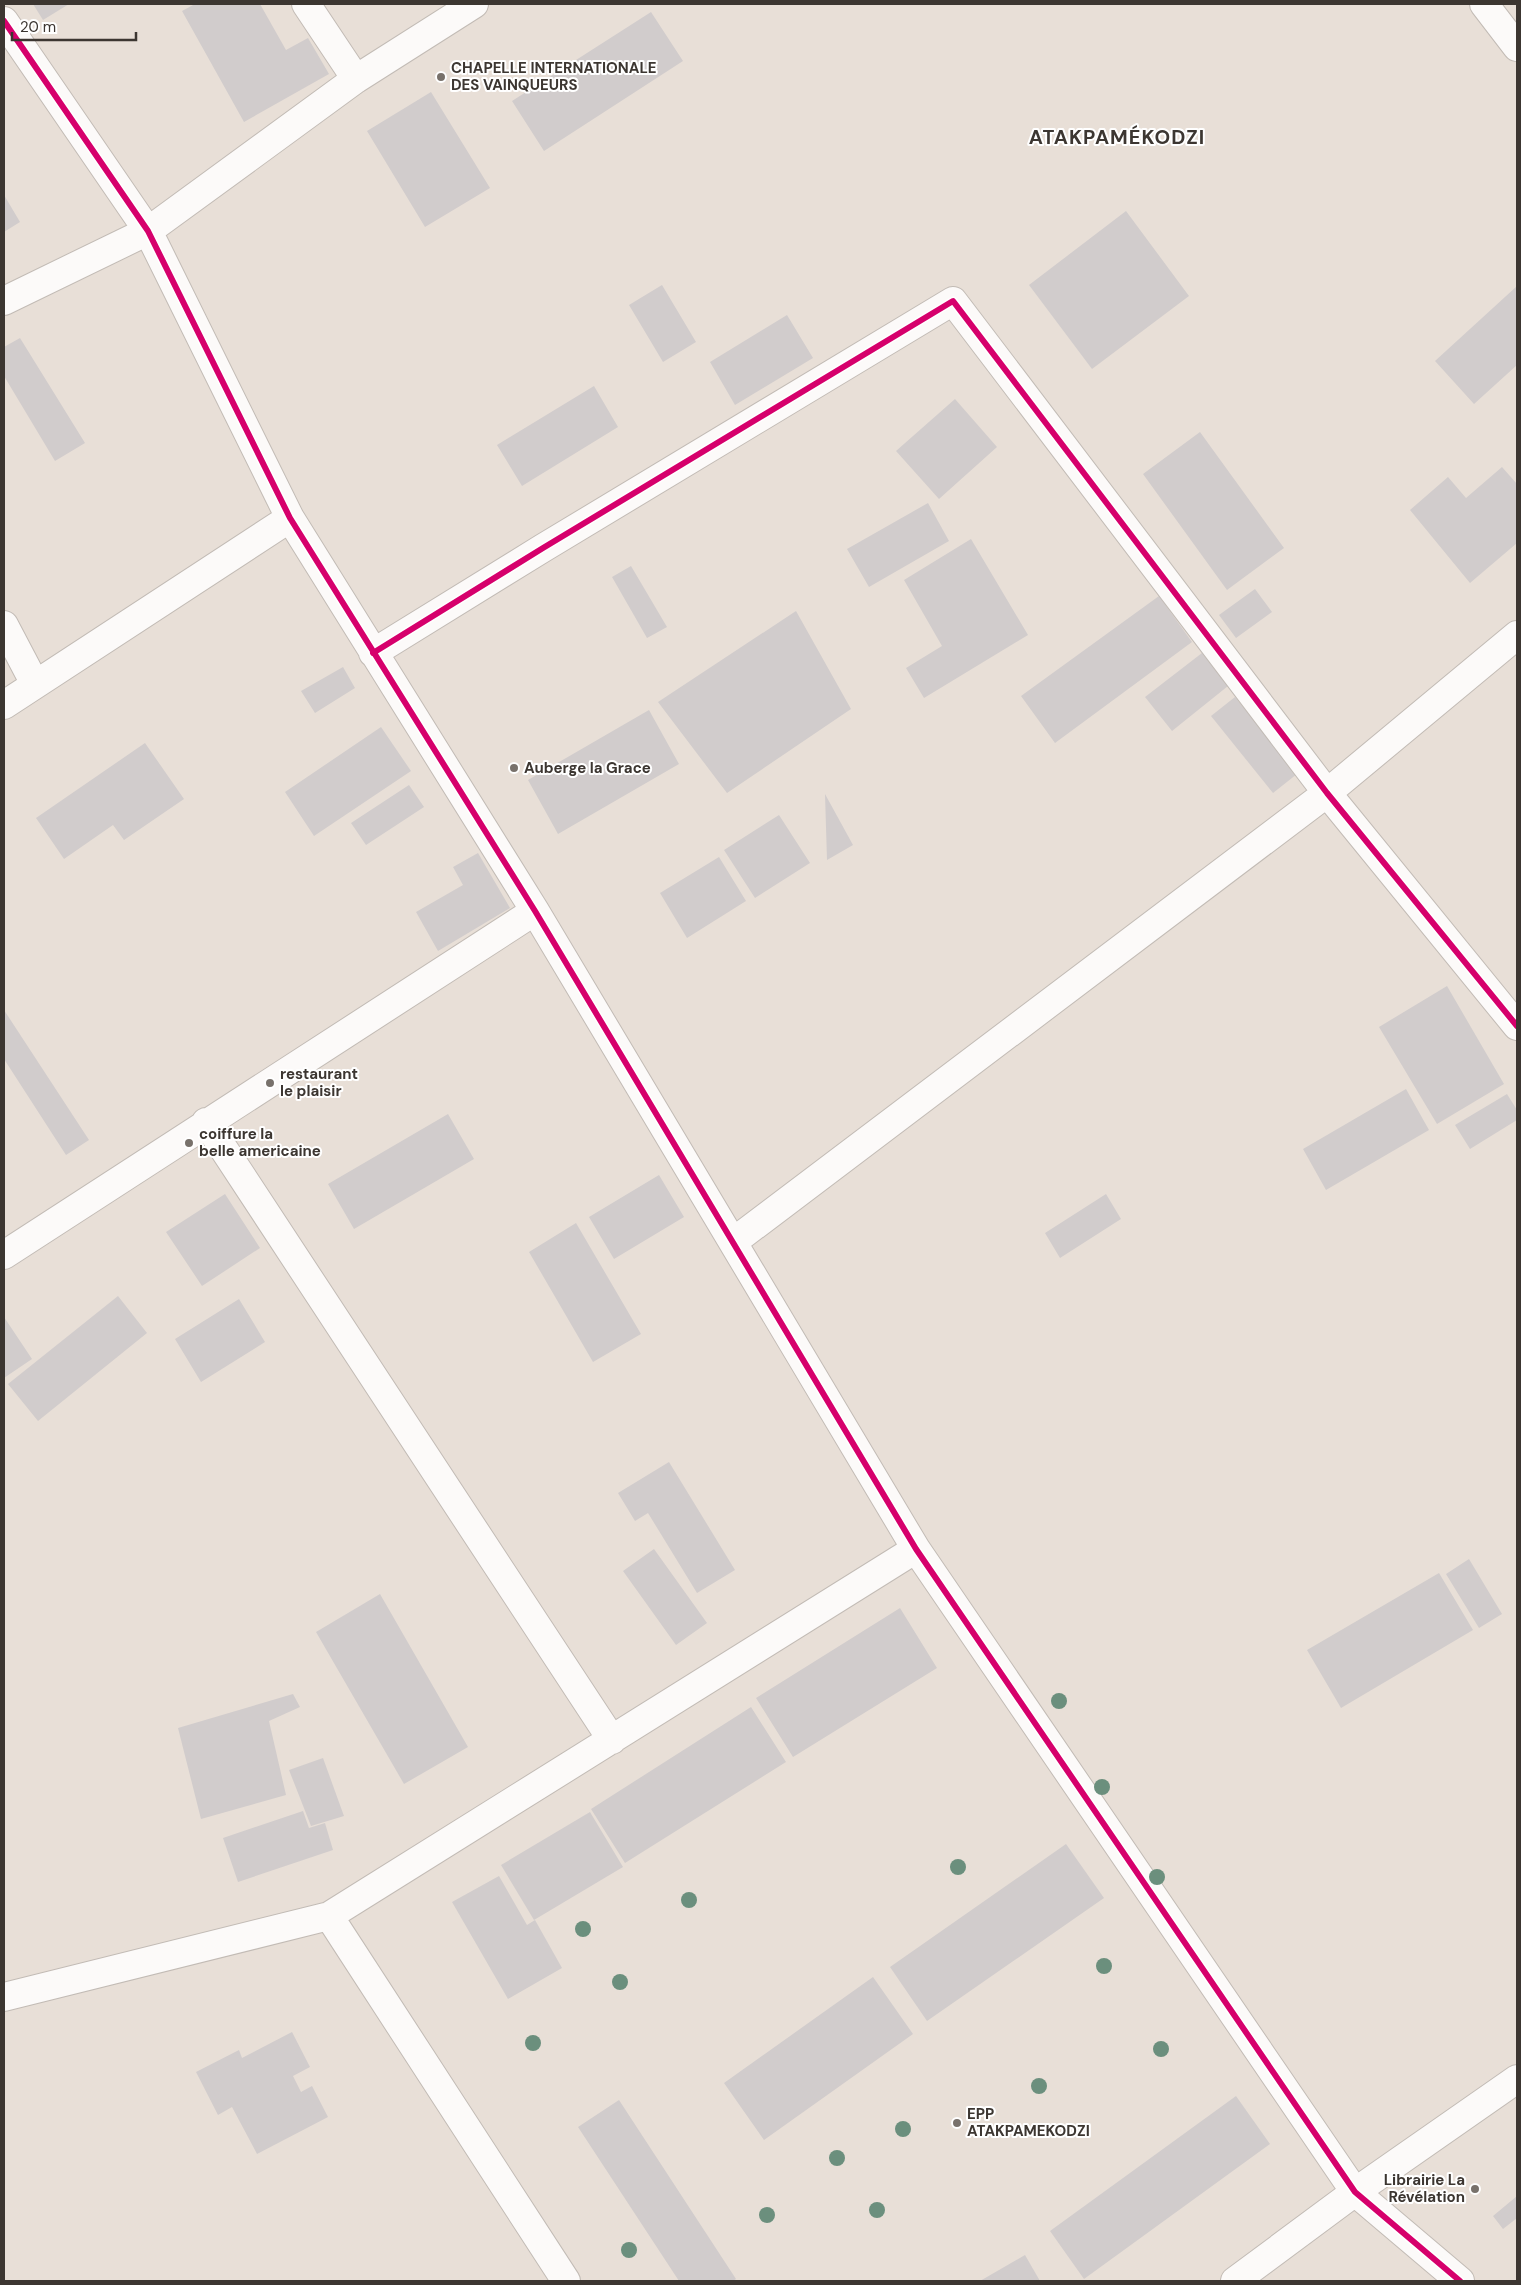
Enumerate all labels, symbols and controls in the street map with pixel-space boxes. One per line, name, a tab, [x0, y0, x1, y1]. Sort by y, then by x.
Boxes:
scale bar	[12, 10, 136, 42]
text: 20 m	[20, 17, 56, 37]
place label: CHAPELLE INTERNATIONALE DES VAINQUEURS	[451, 58, 657, 95]
marker: CHAPELLE INTERNATIONALE DES VAINQUEURS	[435, 71, 447, 83]
district label: ATAKPAMÉKODZI	[1029, 124, 1205, 150]
place label: Auberge la Grace	[524, 758, 651, 778]
marker: Auberge la Grace	[508, 762, 520, 774]
place label: restaurant le plaisir	[280, 1064, 358, 1101]
marker: restaurant le plaisir	[264, 1077, 276, 1089]
place label: coiffure la belle americaine	[199, 1124, 321, 1161]
marker: coiffure la belle americaine	[183, 1137, 195, 1149]
place label: EPP ATAKPAMEKODZI	[967, 2104, 1090, 2141]
marker: EPP ATAKPAMEKODZI	[951, 2117, 963, 2129]
place label: Librairie La Révélation	[1384, 2170, 1465, 2207]
marker: Librairie La Révélation	[1469, 2183, 1481, 2195]

